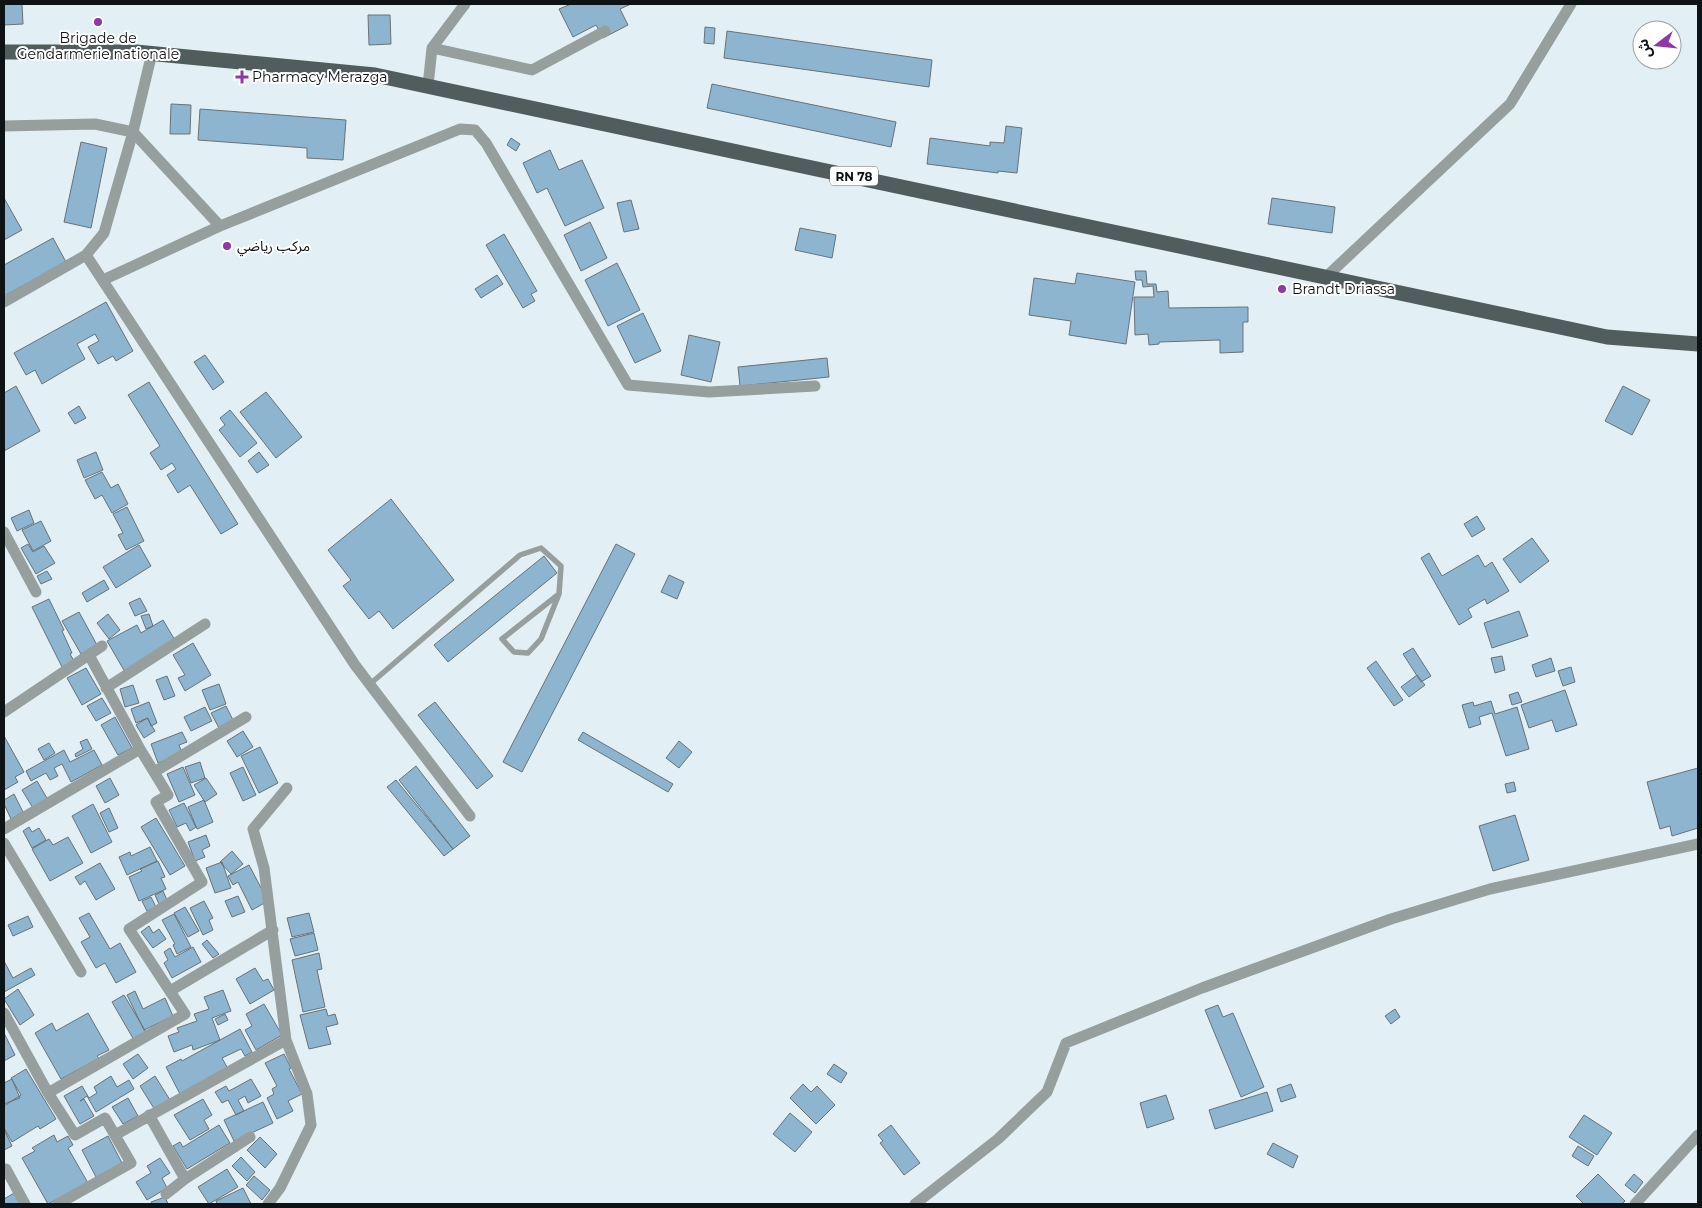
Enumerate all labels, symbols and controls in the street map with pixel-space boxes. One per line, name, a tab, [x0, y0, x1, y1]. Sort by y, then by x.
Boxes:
marker: Brigade de Gendarmerie nationale	[92, 16, 104, 28]
north arrow	[1632, 20, 1682, 70]
place label: Brigade de Gendarmerie nationale	[17, 29, 179, 63]
text: ش	[1633, 37, 1656, 60]
place label: Pharmacy Merazga	[252, 68, 387, 86]
marker: Pharmacy Merazga	[236, 71, 248, 83]
road number: RN 78	[830, 167, 878, 186]
place label: مركب رياضي	[237, 237, 310, 257]
marker: مركب رياضي	[221, 240, 233, 252]
place label: Brandt Driassa	[1292, 280, 1395, 298]
marker: Brandt Driassa	[1276, 283, 1288, 295]

